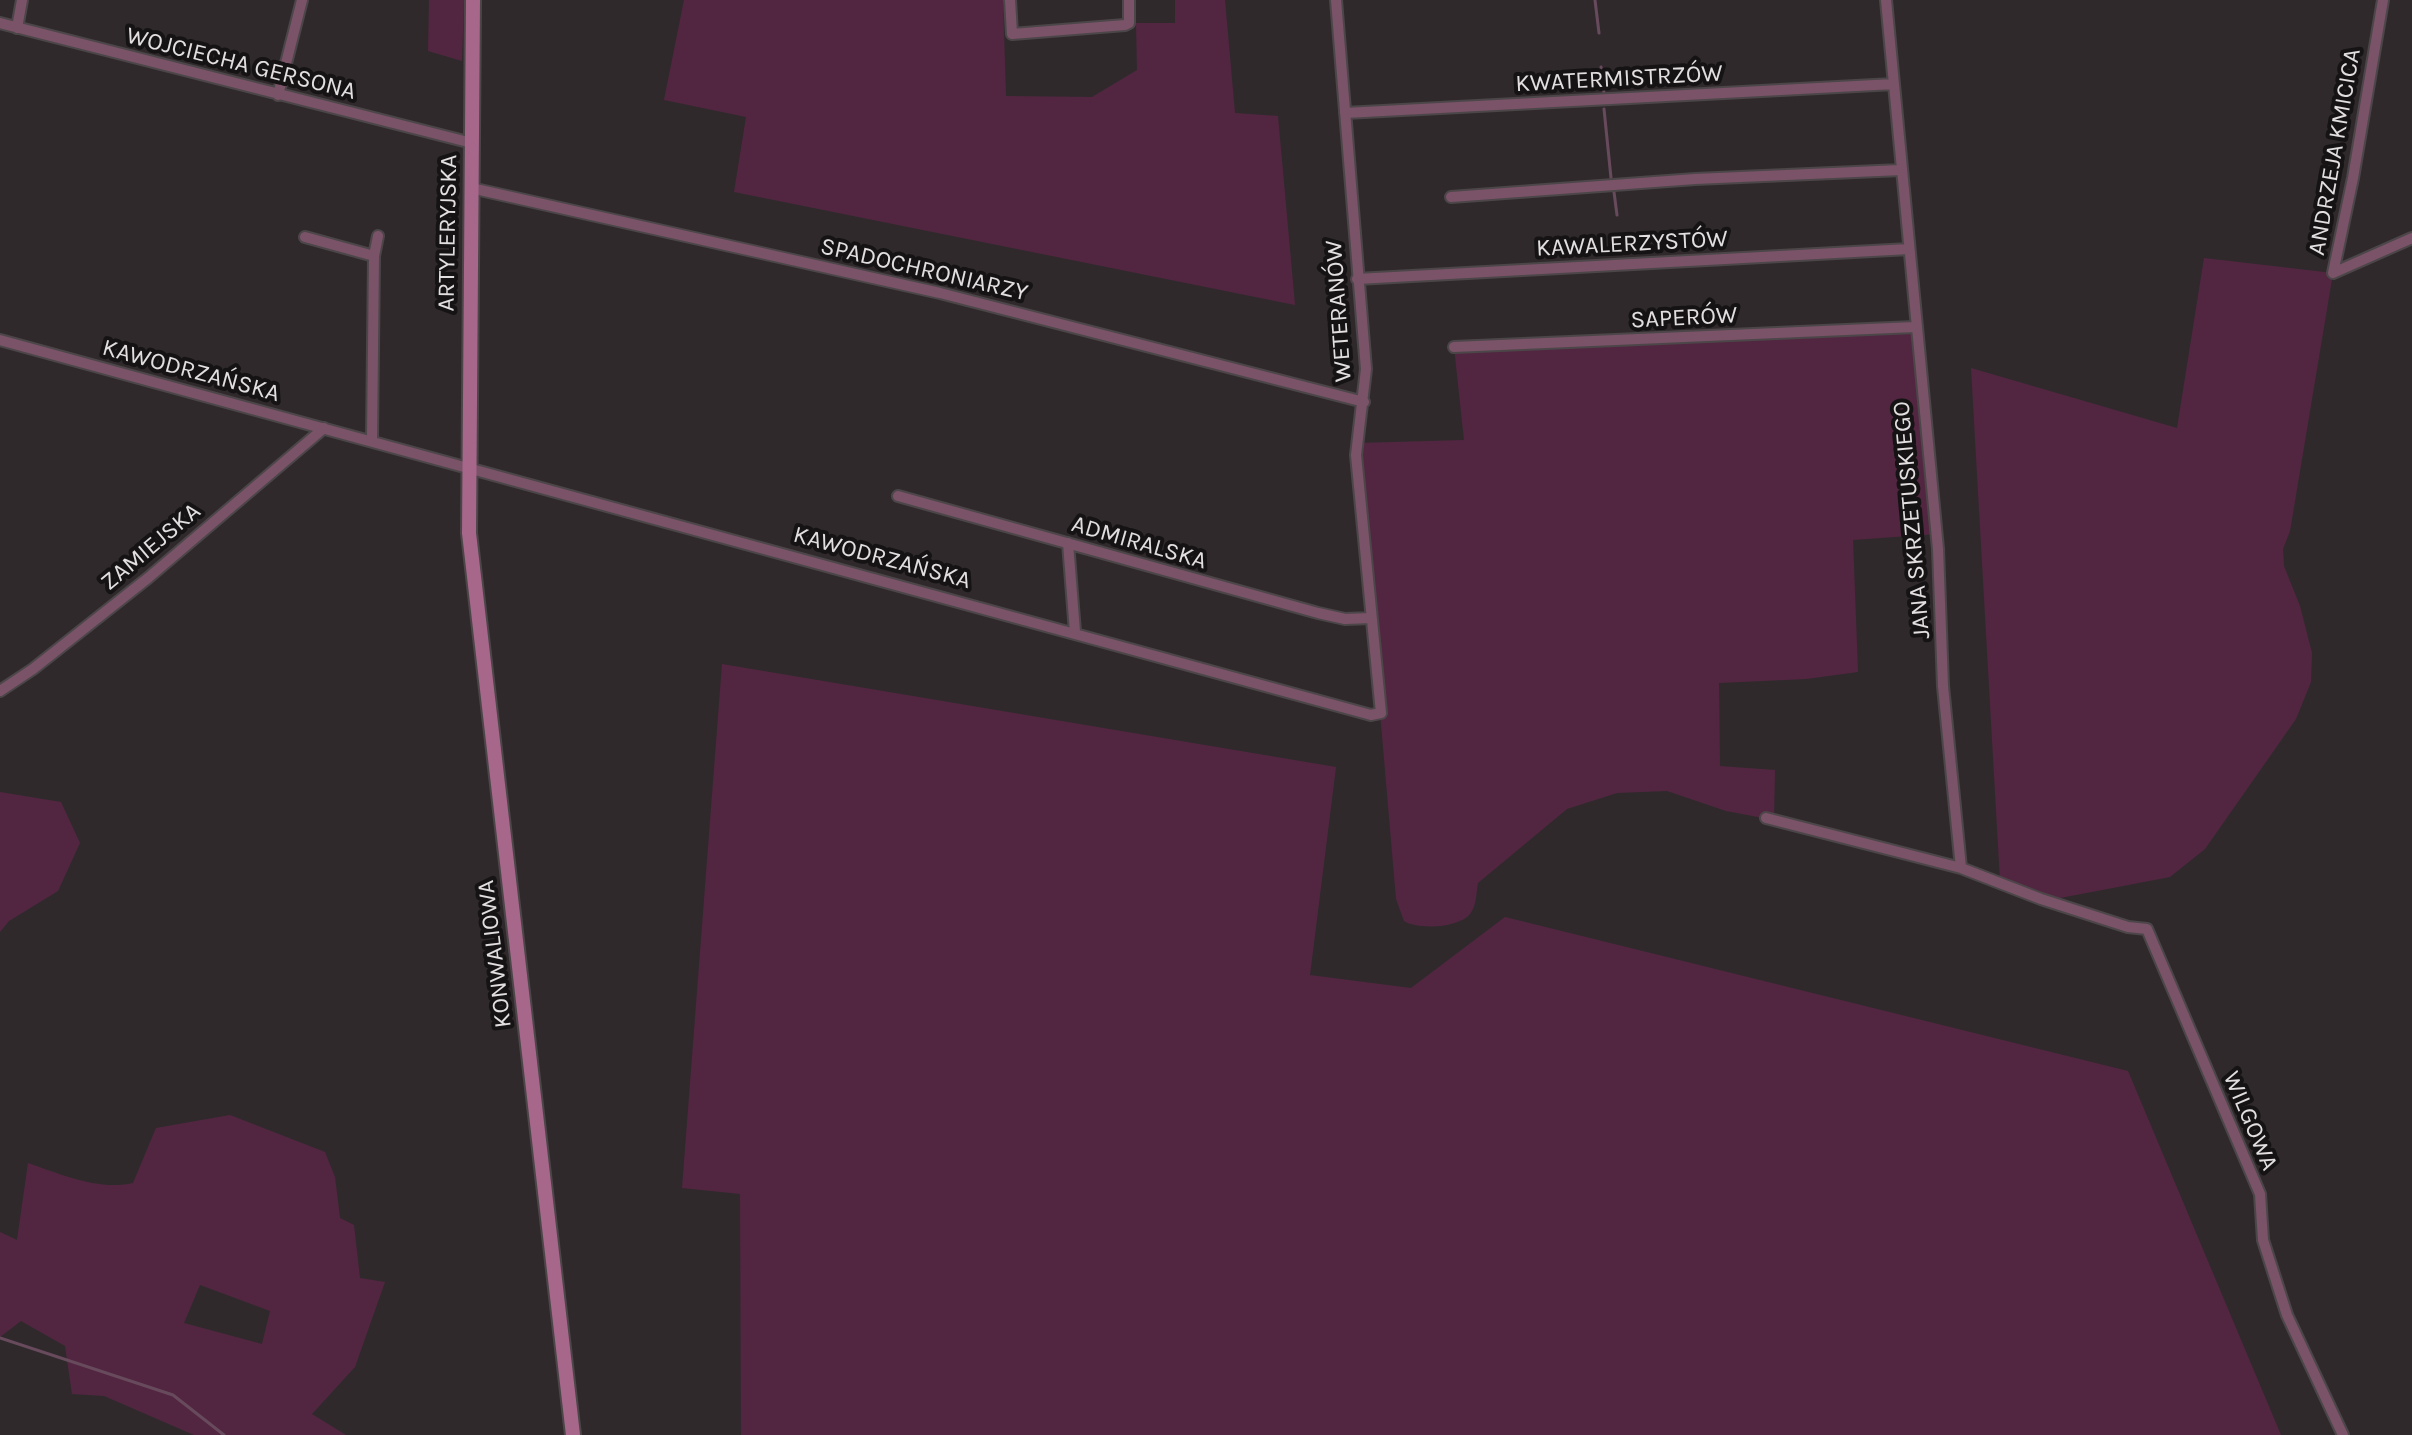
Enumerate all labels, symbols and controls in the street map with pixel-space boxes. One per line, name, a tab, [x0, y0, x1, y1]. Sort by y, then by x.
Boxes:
street label: WOJCIECHA GERSONA	[123, 22, 359, 106]
street label: ANDRZEJA KMICICA	[2303, 47, 2367, 257]
street label: KWATERMISTRZÓW	[1515, 59, 1723, 99]
street label: ARTYLERYJSKA	[432, 154, 464, 312]
street label: KAWALERZYSTÓW	[1536, 225, 1728, 263]
street label: SPADOCHRONIARZY	[818, 232, 1030, 308]
street label: WETERANÓW	[1320, 239, 1358, 383]
street label: SAPERÓW	[1630, 301, 1738, 335]
street label: KAWODRZAŃSKA	[99, 333, 283, 409]
street label: JANA SKRZETUSKIEGO	[1887, 400, 1937, 640]
street label: ZAMIEJSKA	[95, 497, 207, 597]
street label: ADMIRALSKA	[1068, 510, 1210, 576]
street label: KAWODRZAŃSKA	[790, 520, 974, 596]
street label: KONWALIOWA	[472, 878, 518, 1030]
street label: WILGOWA	[2216, 1067, 2284, 1175]

